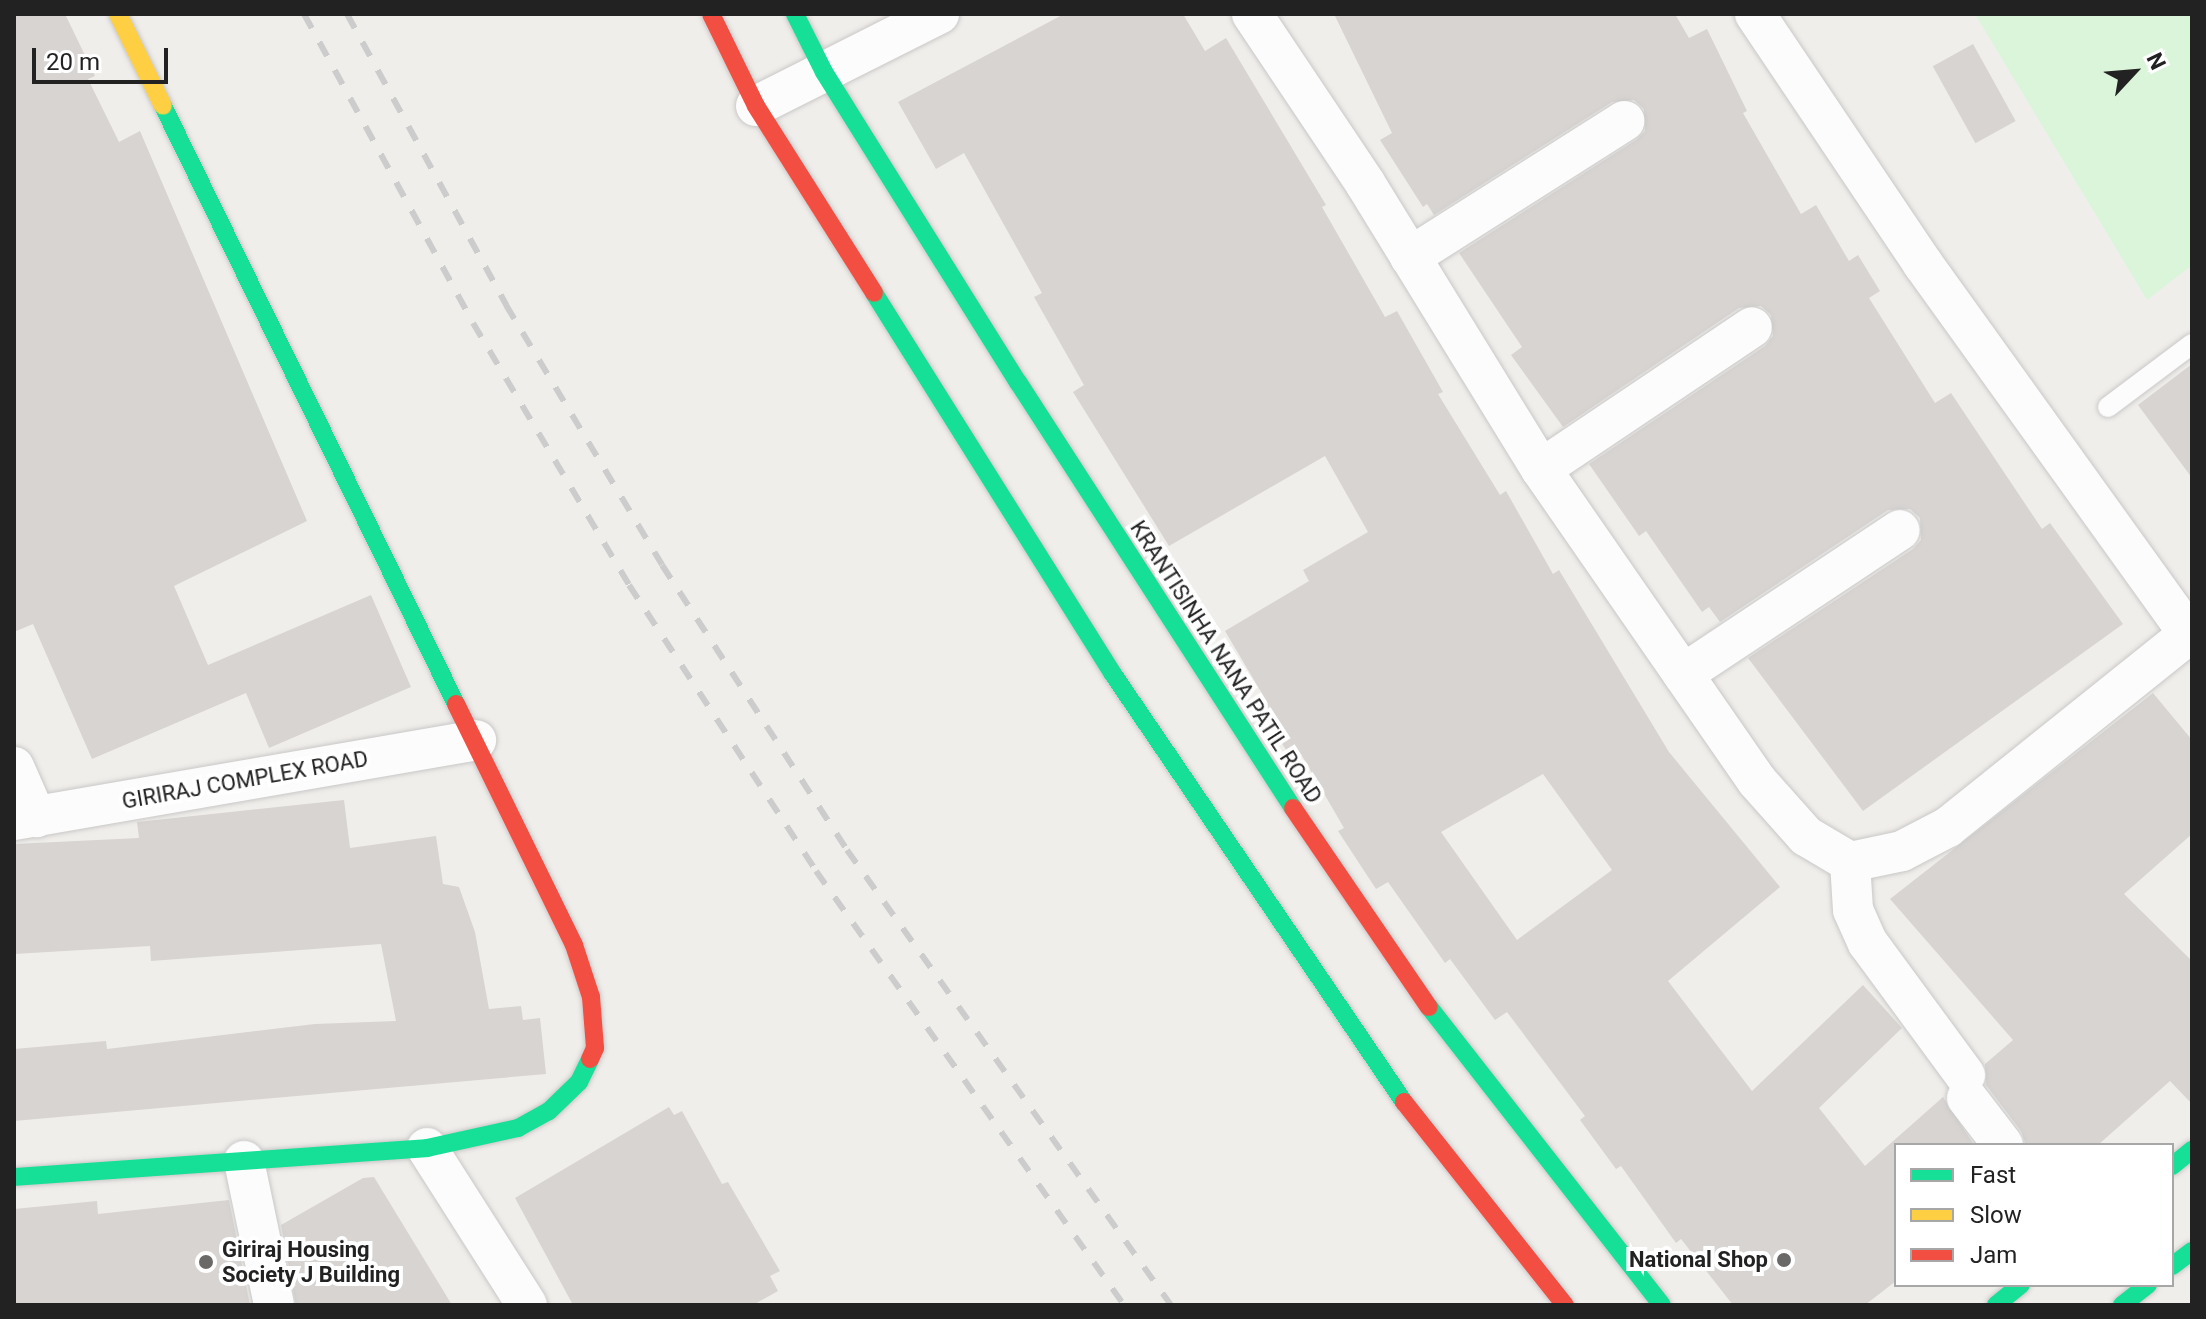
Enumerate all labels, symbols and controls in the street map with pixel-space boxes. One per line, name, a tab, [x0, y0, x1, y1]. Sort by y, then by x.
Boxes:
scale bar	[36, 32, 172, 82]
north arrow	[2094, 32, 2174, 112]
text: 20 m	[46, 48, 100, 76]
text: N	[2141, 49, 2171, 74]
street label: KRANTISINHA NANA PATIL ROAD	[1125, 516, 1327, 808]
street label: GIRIRAJ COMPLEX ROAD	[120, 745, 370, 815]
legend	[1894, 1143, 2174, 1287]
text: Fast	[1970, 1161, 2016, 1189]
text: Slow	[1970, 1201, 2022, 1229]
place label: Giriraj Housing Society J Building	[222, 1236, 400, 1288]
text: Jam	[1970, 1241, 2017, 1269]
place label: National Shop	[1629, 1247, 1768, 1273]
marker: National Shop	[1775, 1251, 1793, 1269]
marker: Giriraj Housing Society J Building	[197, 1253, 215, 1271]

